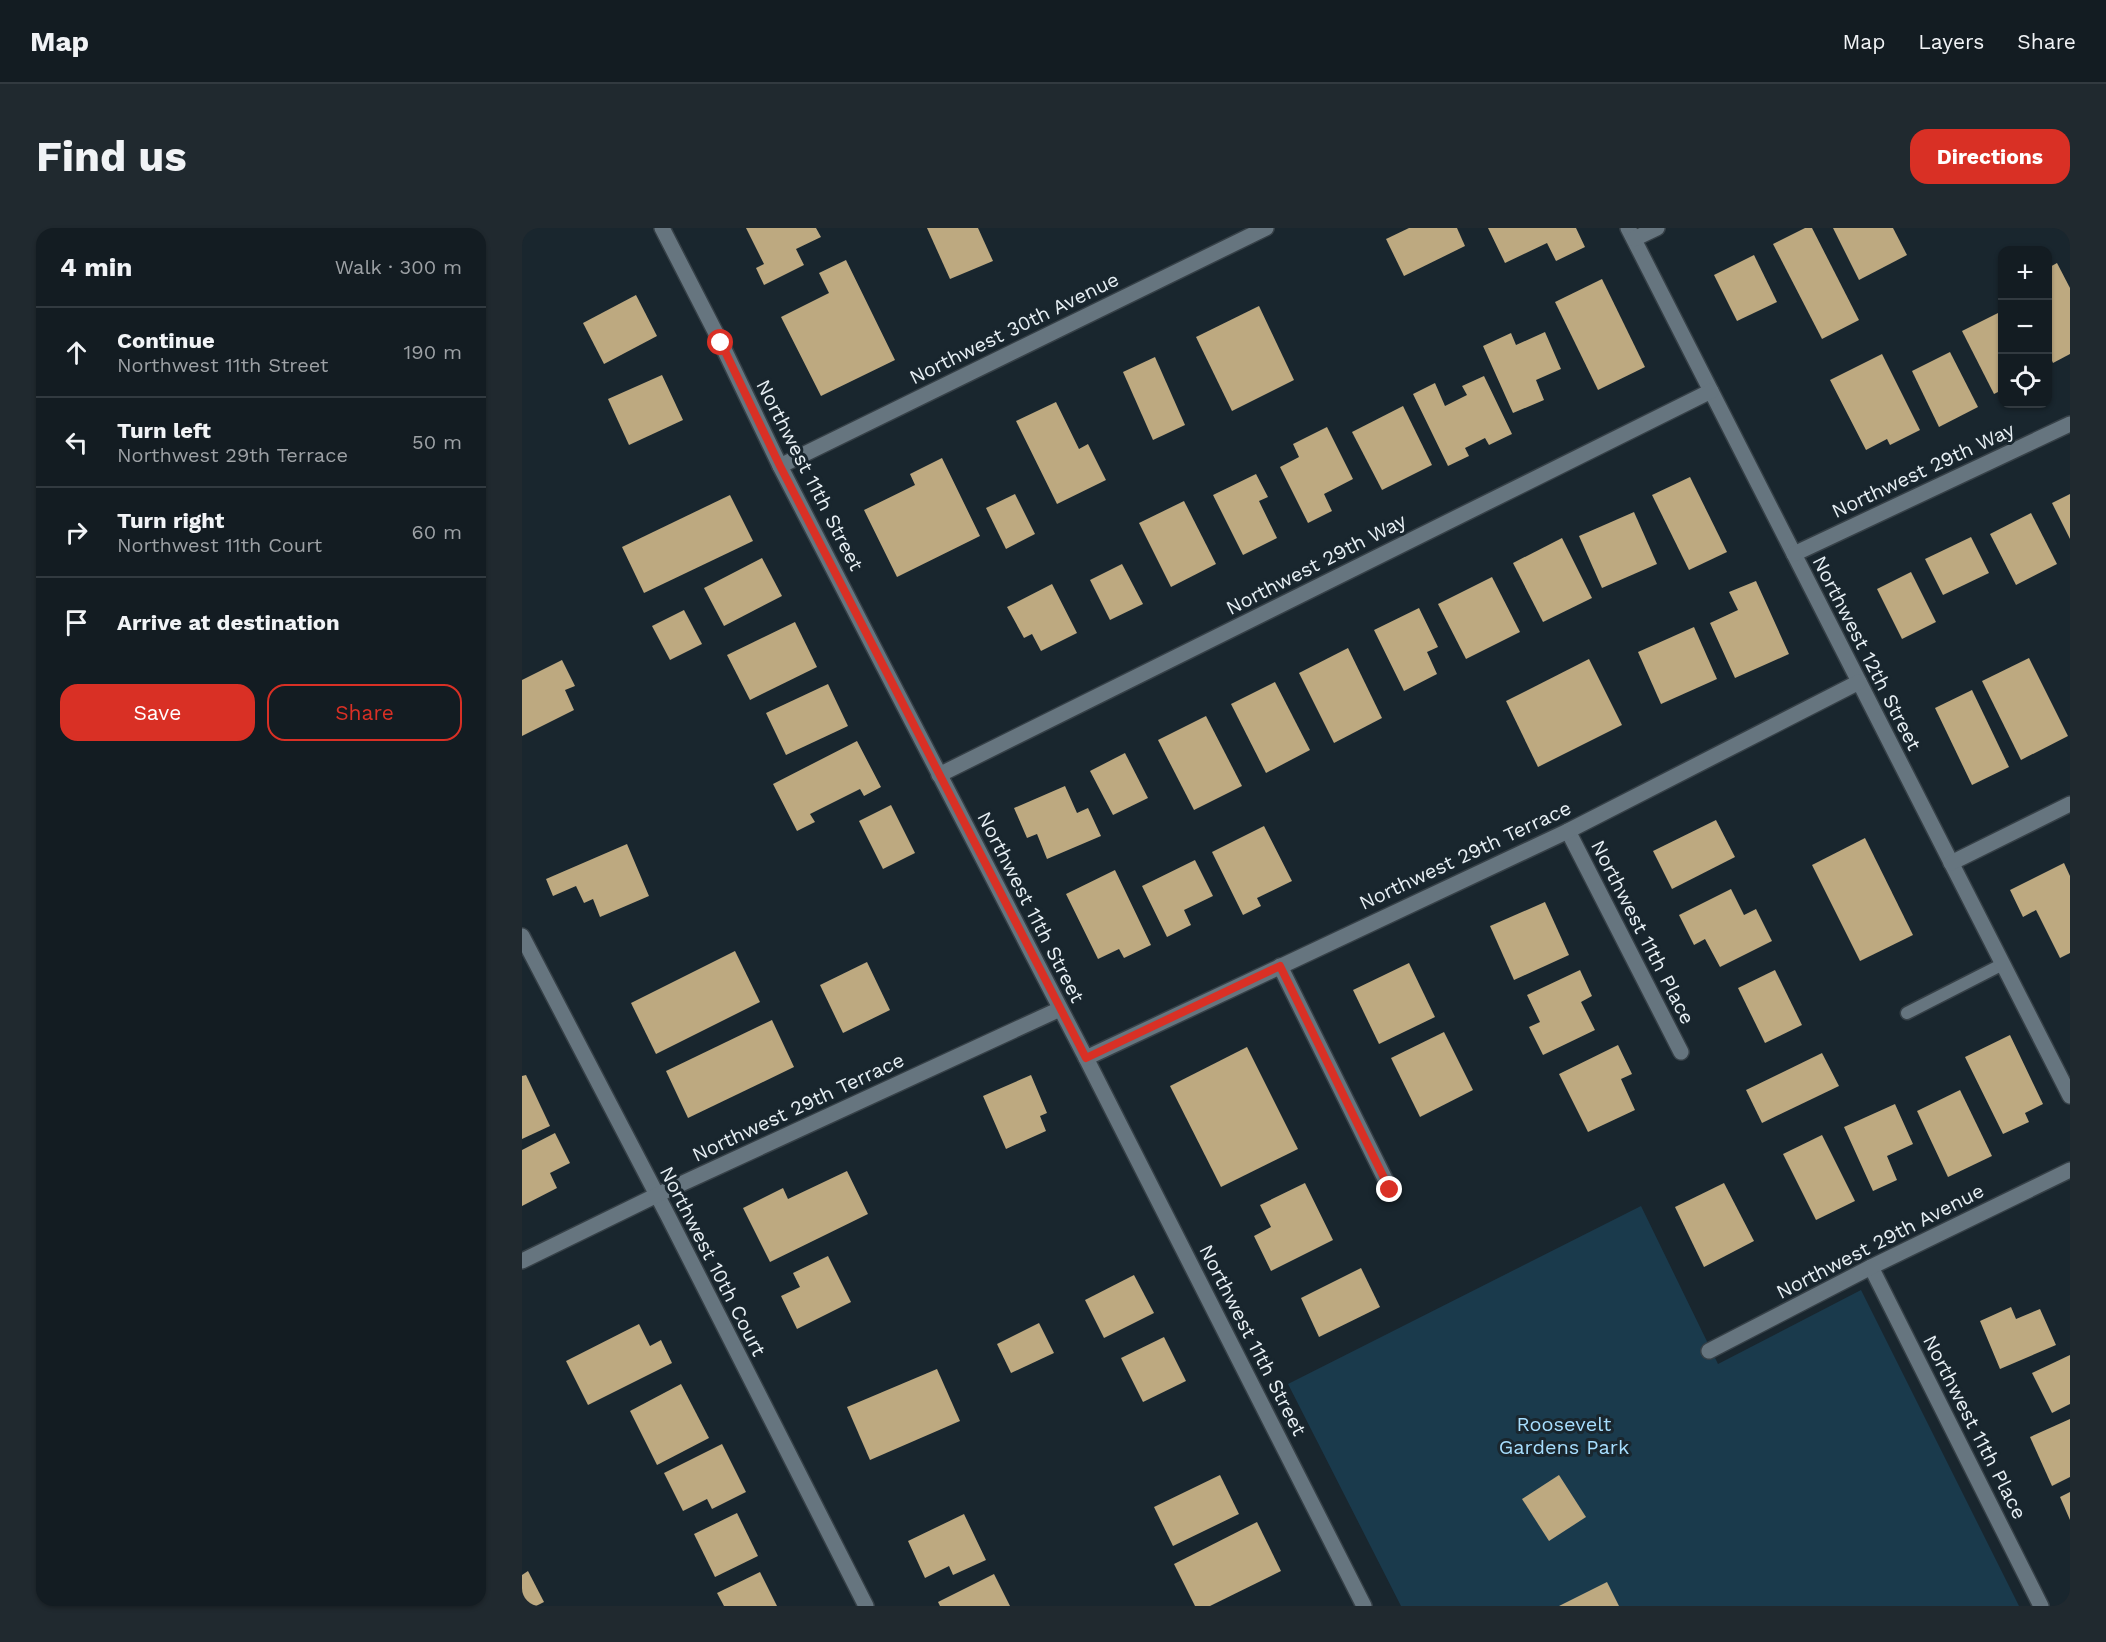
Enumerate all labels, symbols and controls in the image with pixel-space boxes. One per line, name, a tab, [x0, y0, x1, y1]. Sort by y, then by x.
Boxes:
text: Map	[30, 25, 89, 58]
text: Map	[1842, 29, 1885, 54]
text: Layers	[1918, 29, 1984, 54]
text: Share	[2017, 29, 2076, 54]
button: Directions	[1910, 129, 2070, 184]
text: Find us	[36, 132, 187, 181]
map controls	[1998, 246, 2052, 408]
button: +	[1998, 246, 2052, 300]
text: 4 min	[60, 252, 132, 282]
text: Walk · 300 m	[335, 255, 462, 279]
street label: Northwest 30th Avenue	[905, 267, 1123, 389]
button: −	[1998, 300, 2052, 354]
text: Continue	[117, 328, 215, 353]
route start	[707, 329, 733, 355]
icon: ahead	[60, 336, 93, 369]
text: 190 m	[404, 340, 462, 364]
text: Northwest 11th Street	[117, 353, 328, 377]
button: locate	[1998, 354, 2052, 408]
street label: Northwest 11th Street	[751, 375, 869, 575]
street label: Northwest 29th Way	[1828, 417, 2019, 523]
text: Turn left	[117, 418, 211, 443]
icon: left	[60, 426, 93, 459]
text: 50 m	[412, 430, 462, 454]
text: Northwest 29th Terrace	[117, 443, 348, 467]
text: Turn right	[117, 508, 224, 533]
street label: Northwest 29th Way	[1222, 508, 1411, 620]
icon: right	[60, 516, 93, 549]
text: 60 m	[412, 520, 462, 544]
text: Northwest 11th Court	[117, 533, 322, 557]
street label: Northwest 12th Street	[1807, 552, 1927, 755]
icon: arrive	[60, 606, 93, 639]
text: Arrive at destination	[117, 610, 340, 635]
button: Save	[60, 684, 255, 741]
button: Share	[267, 684, 462, 741]
street label: Northwest 29th Terrace	[1355, 795, 1575, 915]
street label: Northwest 11th Street	[972, 807, 1090, 1007]
street label: Northwest 11th Place	[1586, 836, 1700, 1028]
street label: Northwest 29th Terrace	[688, 1047, 908, 1167]
street label: Northwest 10th Court	[655, 1162, 772, 1360]
route end	[1376, 1176, 1402, 1202]
street label: Northwest 29th Avenue	[1772, 1178, 1988, 1304]
street label: Northwest 11th Street	[1194, 1240, 1312, 1440]
street label: Northwest 11th Place	[1918, 1331, 2032, 1523]
park label: Roosevelt Gardens Park	[1499, 1412, 1629, 1459]

